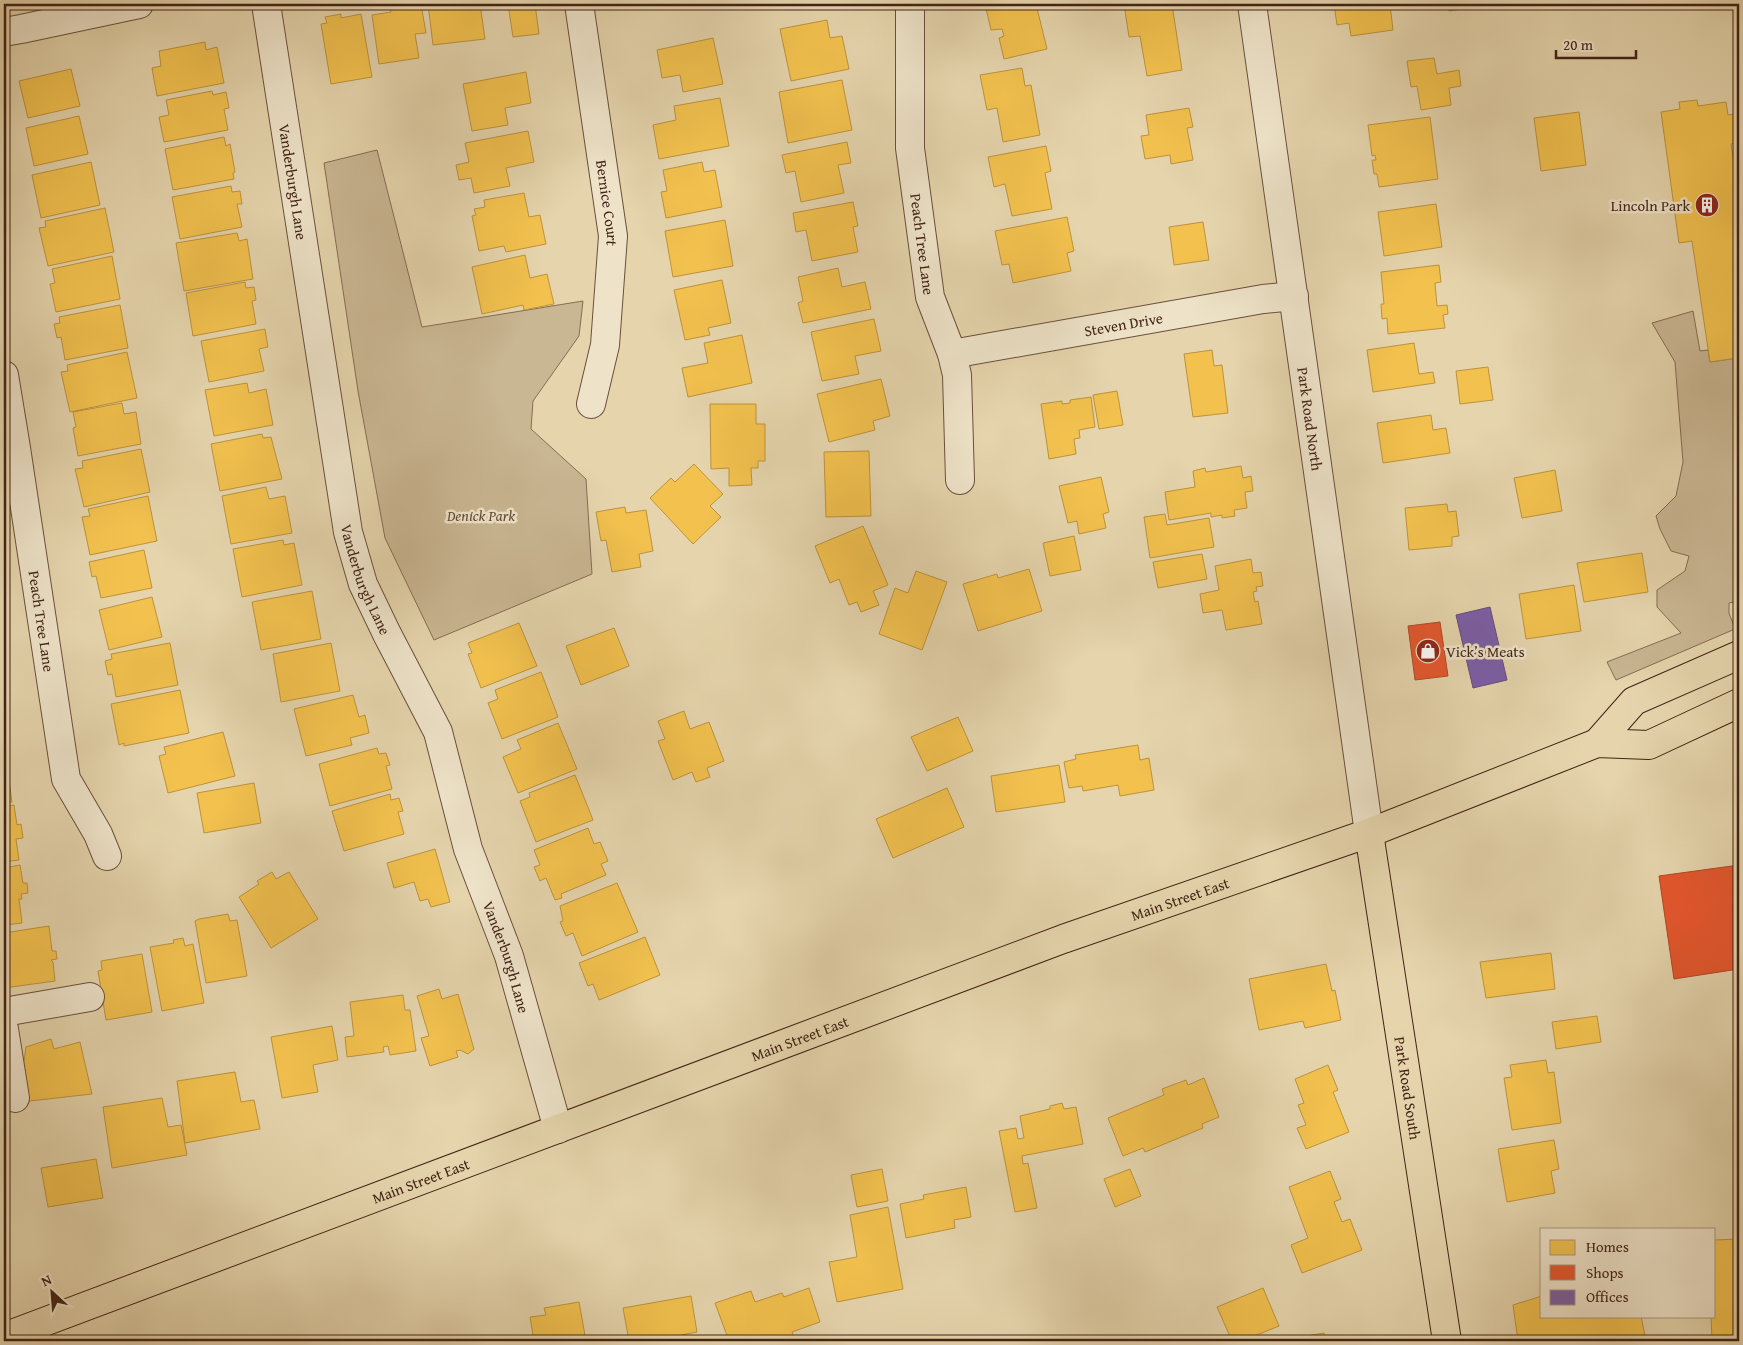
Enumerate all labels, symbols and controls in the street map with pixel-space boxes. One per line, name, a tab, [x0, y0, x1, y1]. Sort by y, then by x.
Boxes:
scale bar	[1556, 28, 1636, 60]
text: 20 m	[1563, 34, 1594, 55]
street label: Vanderburgh Lane	[274, 122, 313, 241]
street label: Bernice Court	[591, 158, 624, 247]
street label: Peach Tree Lane	[906, 192, 940, 296]
building icon: Lincoln Park	[1694, 192, 1720, 218]
place label: Lincoln Park	[1611, 195, 1690, 216]
street label: Steven Drive	[1082, 306, 1164, 341]
street label: Park Road North	[1293, 366, 1328, 473]
park label: Denick Park	[446, 505, 515, 526]
street label: Vanderburgh Lane	[336, 523, 396, 638]
street label: Peach Tree Lane	[24, 569, 60, 673]
shop icon: Vick’s Meats	[1415, 638, 1441, 664]
place label: Vick’s Meats	[1446, 641, 1525, 662]
street label: Main Street East	[1128, 872, 1232, 925]
street label: Vanderburgh Lane	[478, 898, 535, 1015]
street label: Main Street East	[748, 1010, 852, 1066]
street label: Park Road South	[1390, 1035, 1427, 1141]
street label: Main Street East	[369, 1152, 473, 1208]
legend	[1540, 1228, 1716, 1318]
text: Homes	[1586, 1236, 1629, 1257]
text: Shops	[1586, 1262, 1623, 1283]
north arrow	[28, 1268, 78, 1318]
text: N	[38, 1269, 55, 1291]
text: Offices	[1586, 1286, 1629, 1307]

